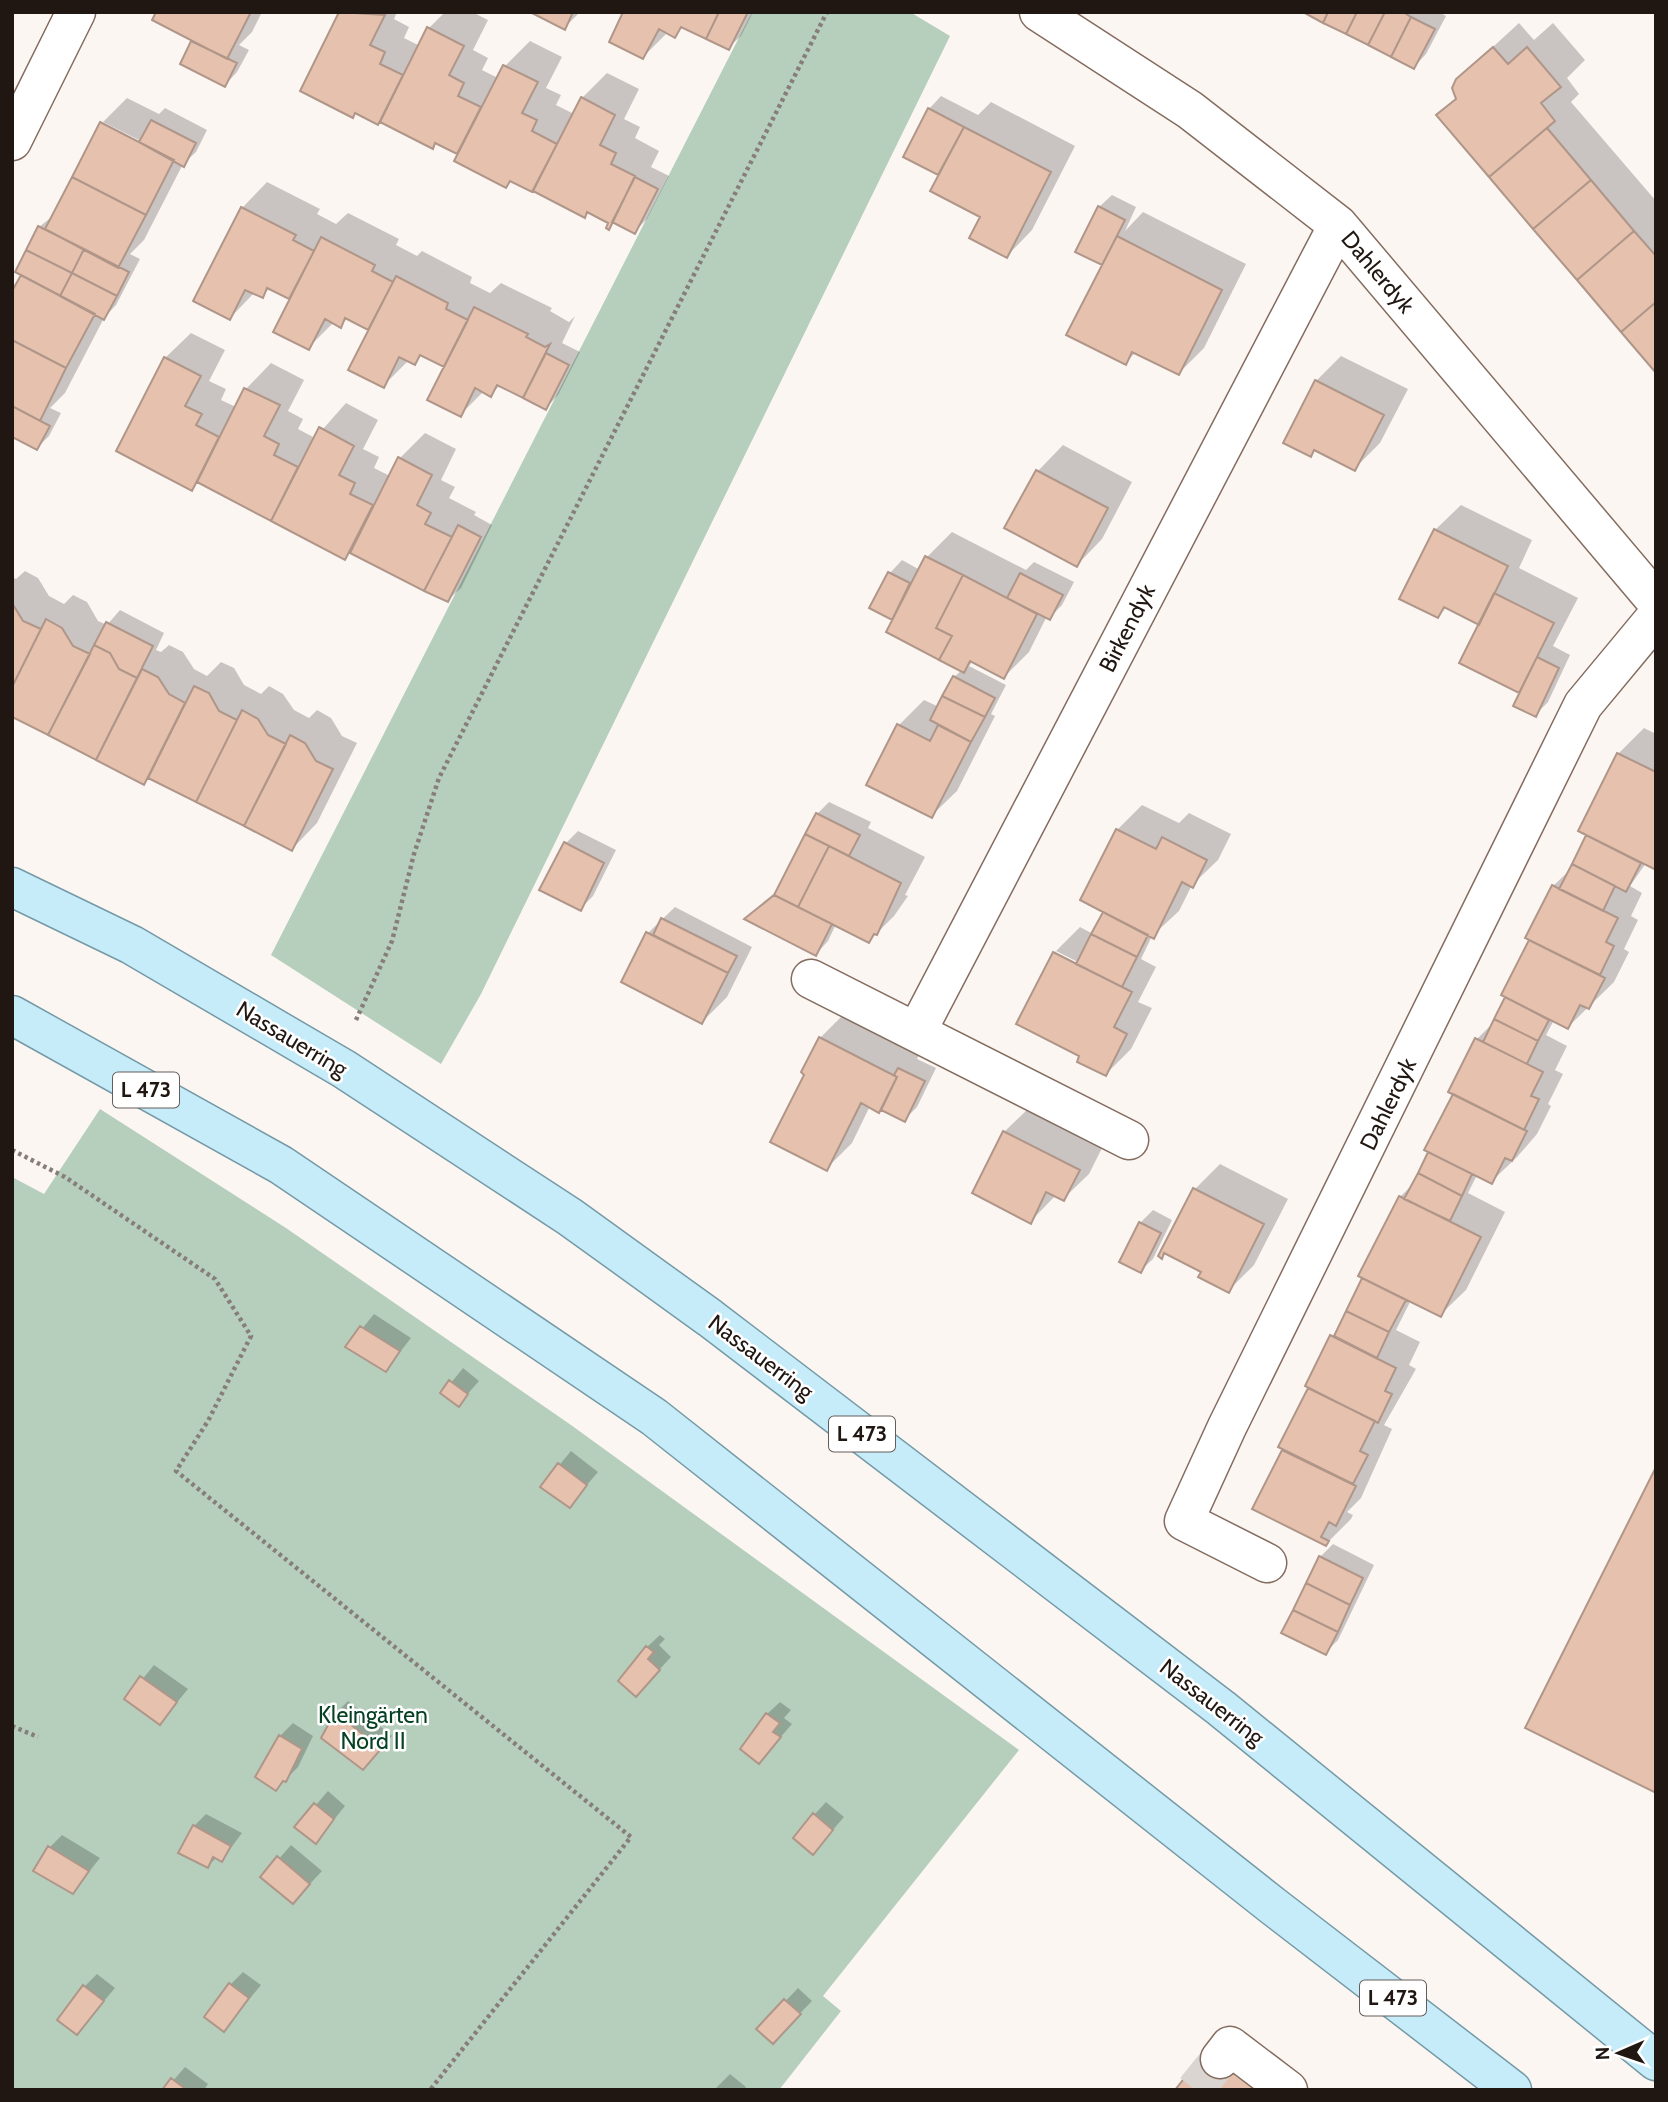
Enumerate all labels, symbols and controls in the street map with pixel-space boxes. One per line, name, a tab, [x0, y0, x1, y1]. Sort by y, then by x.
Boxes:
street label: Dahlerdyk	[1336, 225, 1421, 319]
street label: Birkendyk	[1093, 579, 1161, 677]
street label: Nassauerring	[231, 995, 353, 1083]
street label: Dahlerdyk	[1354, 1053, 1423, 1155]
road number: L 473	[113, 1072, 179, 1108]
street label: Nassauerring	[703, 1308, 820, 1406]
road number: L 473	[829, 1416, 895, 1452]
street label: Nassauerring	[1154, 1653, 1270, 1752]
park label: Kleingärten Nord II	[318, 1701, 428, 1755]
road number: L 473	[1360, 1980, 1426, 2016]
north arrow	[1584, 2018, 1654, 2088]
text: N	[1591, 2046, 1614, 2061]

